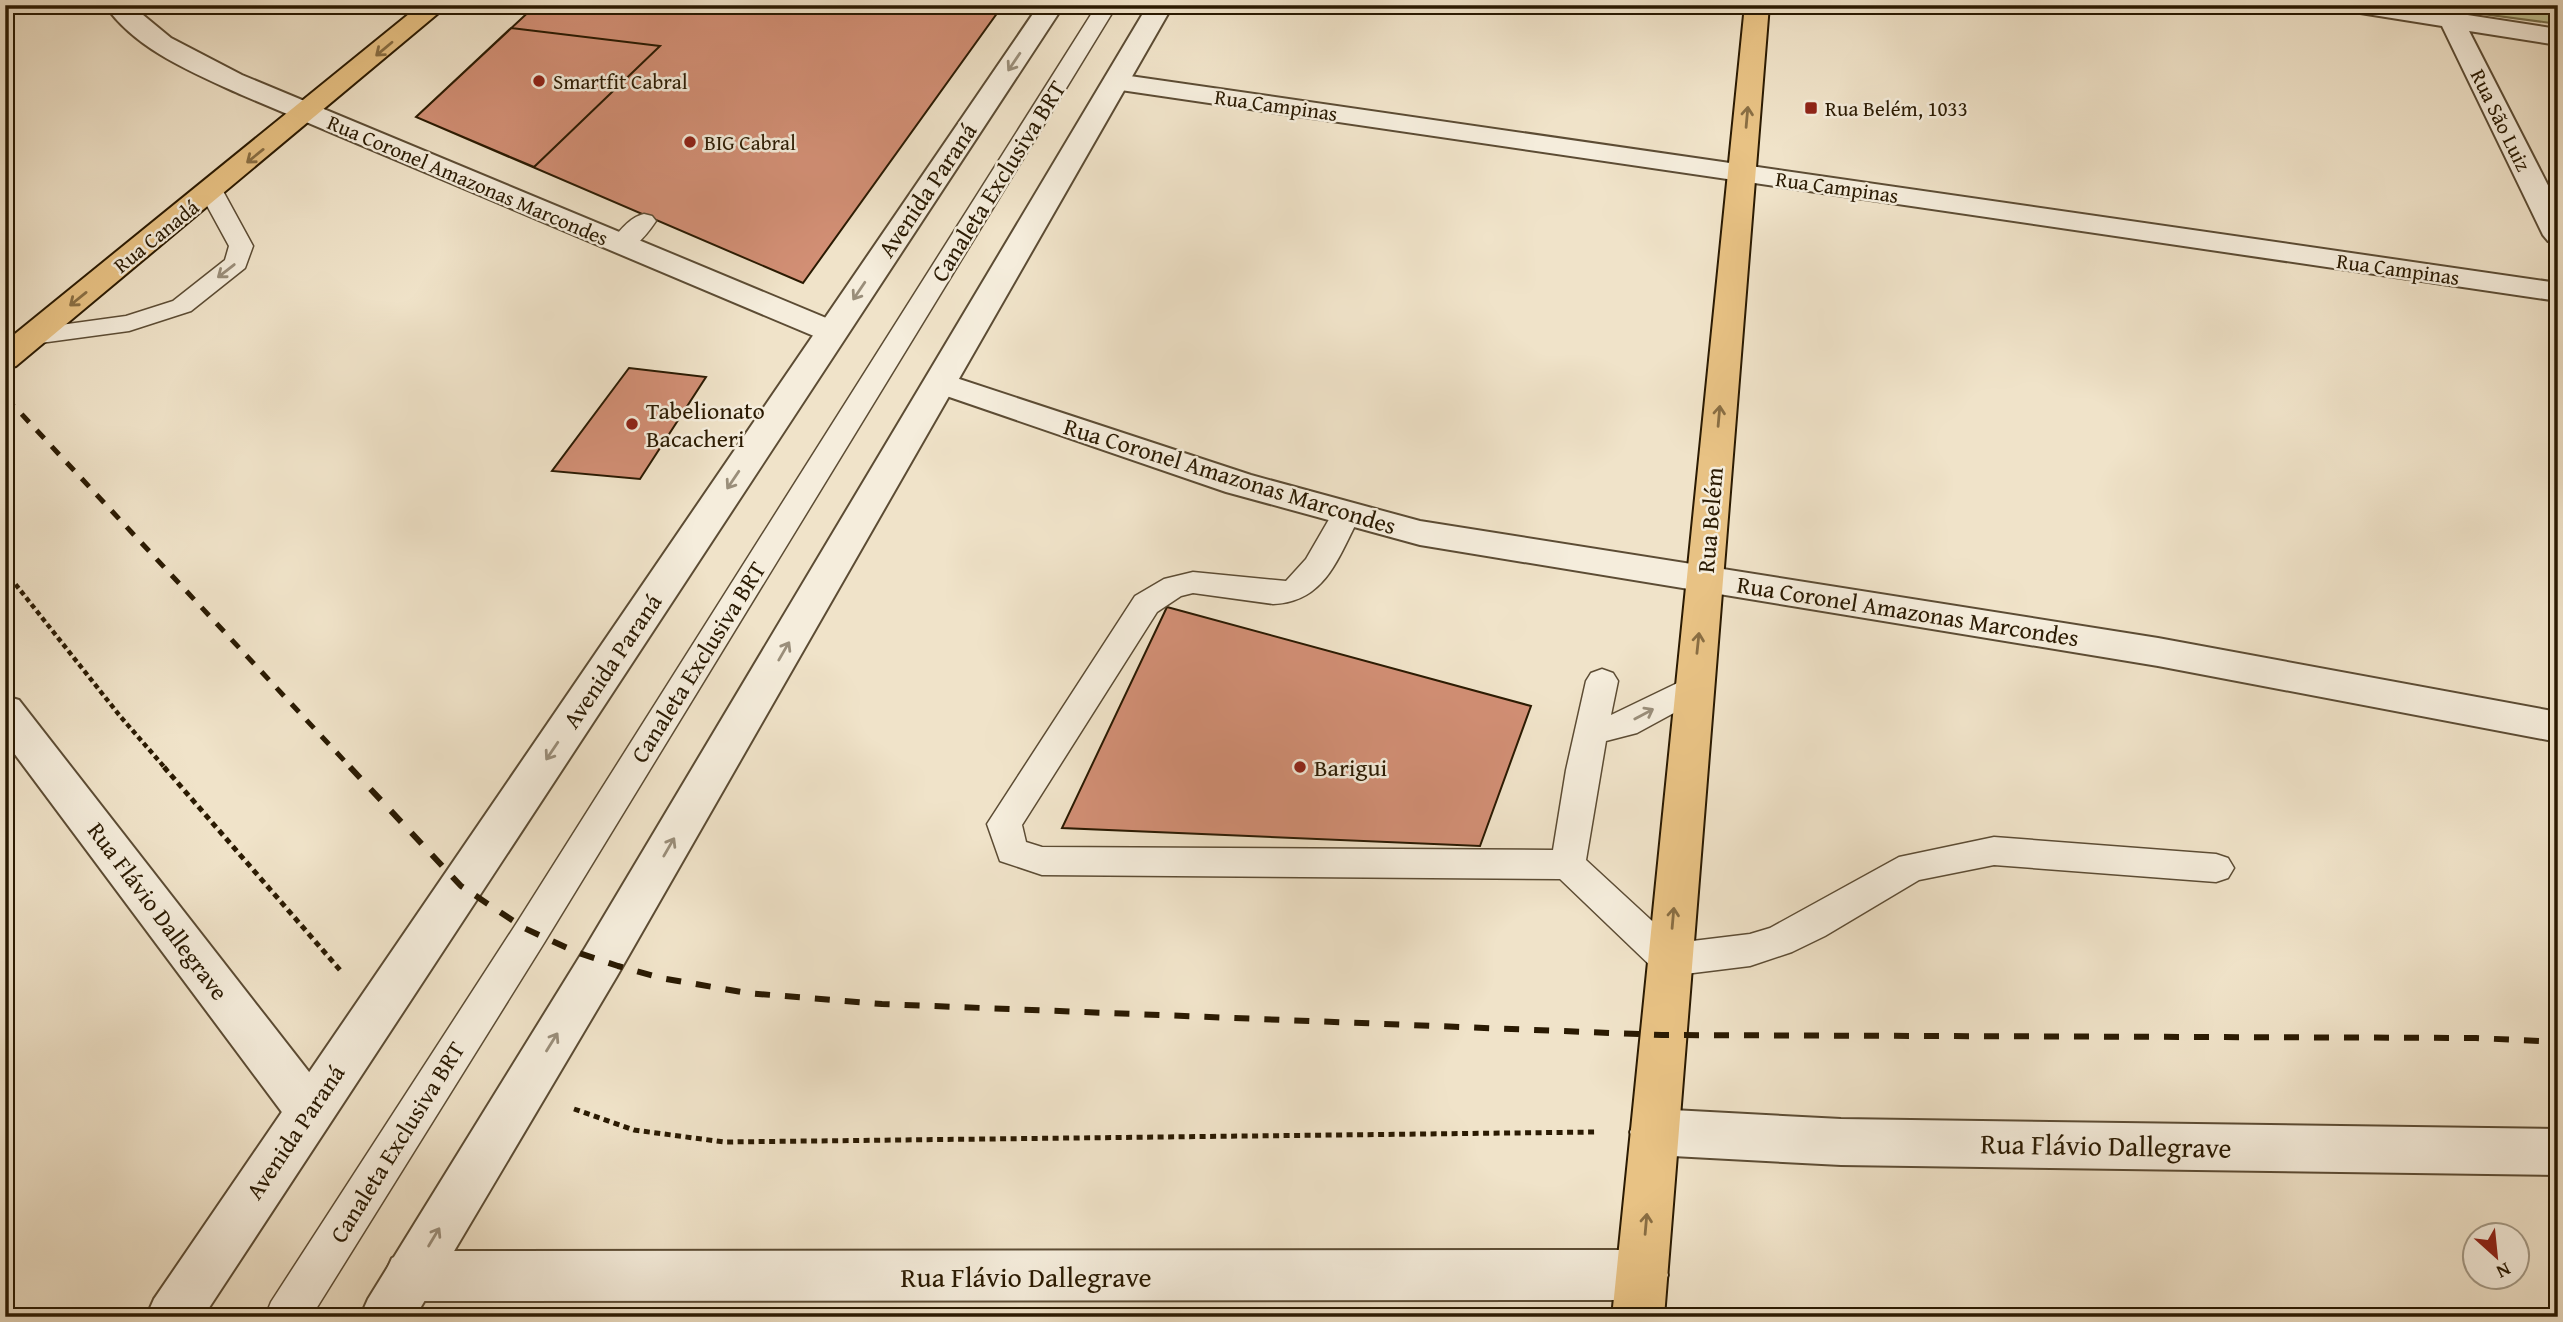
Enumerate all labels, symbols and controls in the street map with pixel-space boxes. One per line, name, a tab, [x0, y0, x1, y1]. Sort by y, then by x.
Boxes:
one-way arrow	[375, 41, 393, 57]
one-way arrow	[1007, 52, 1021, 71]
street label: Rua São Luiz	[2463, 64, 2539, 176]
place label: Smartfit Cabral	[553, 66, 688, 97]
marker: Smartfit Cabral	[531, 73, 547, 89]
street label: Canaleta Exclusiva BRT	[922, 74, 1074, 288]
street label: Rua Campinas	[1213, 81, 1339, 129]
place label: Rua Belém, 1033	[1825, 93, 1968, 124]
marker: Rua Belém, 1033	[1803, 100, 1819, 116]
one-way arrow	[1741, 106, 1754, 129]
street label: Rua Coronel Amazonas Marcondes	[323, 107, 613, 253]
street label: Avenida Paraná	[869, 115, 985, 264]
place label: BIG Cabral	[704, 127, 796, 158]
marker: BIG Cabral	[682, 134, 698, 150]
one-way arrow	[246, 148, 264, 164]
street label: Rua Campinas	[1774, 163, 1900, 211]
street label: Rua Canadá	[107, 192, 206, 280]
street label: Rua Campinas	[2335, 245, 2461, 293]
one-way arrow	[217, 263, 236, 278]
one-way arrow	[852, 281, 866, 300]
one-way arrow	[70, 292, 88, 307]
place label: Tabelionato Bacacheri	[646, 393, 765, 456]
one-way arrow	[1713, 406, 1726, 428]
street label: Rua Coronel Amazonas Marcondes	[1060, 409, 1400, 543]
marker: Tabelionato Bacacheri	[624, 416, 640, 432]
street label: Rua Belém	[1688, 465, 1732, 574]
one-way arrow	[725, 470, 740, 489]
street label: Canaleta Exclusiva BRT	[622, 555, 774, 769]
street label: Rua Coronel Amazonas Marcondes	[1735, 567, 2081, 655]
street label: Avenida Paraná	[554, 586, 670, 735]
one-way arrow	[1692, 632, 1705, 655]
one-way arrow	[777, 642, 791, 662]
one-way arrow	[1633, 707, 1654, 720]
one-way arrow	[545, 741, 559, 760]
place label: Barigui	[1314, 750, 1388, 785]
marker: Barigui	[1292, 759, 1308, 775]
street label: Rua Flávio Dallegrave	[79, 814, 237, 1008]
one-way arrow	[662, 838, 676, 858]
one-way arrow	[1667, 908, 1680, 930]
one-way arrow	[545, 1033, 559, 1053]
street label: Canaleta Exclusiva BRT	[321, 1035, 473, 1249]
street label: Avenida Paraná	[237, 1057, 353, 1206]
street label: Rua Flávio Dallegrave	[1980, 1122, 2232, 1168]
one-way arrow	[1640, 1214, 1653, 1236]
north arrow	[2462, 1220, 2532, 1290]
one-way arrow	[427, 1227, 441, 1247]
street label: Rua Flávio Dallegrave	[900, 1256, 1152, 1297]
text: N	[2491, 1256, 2516, 1287]

